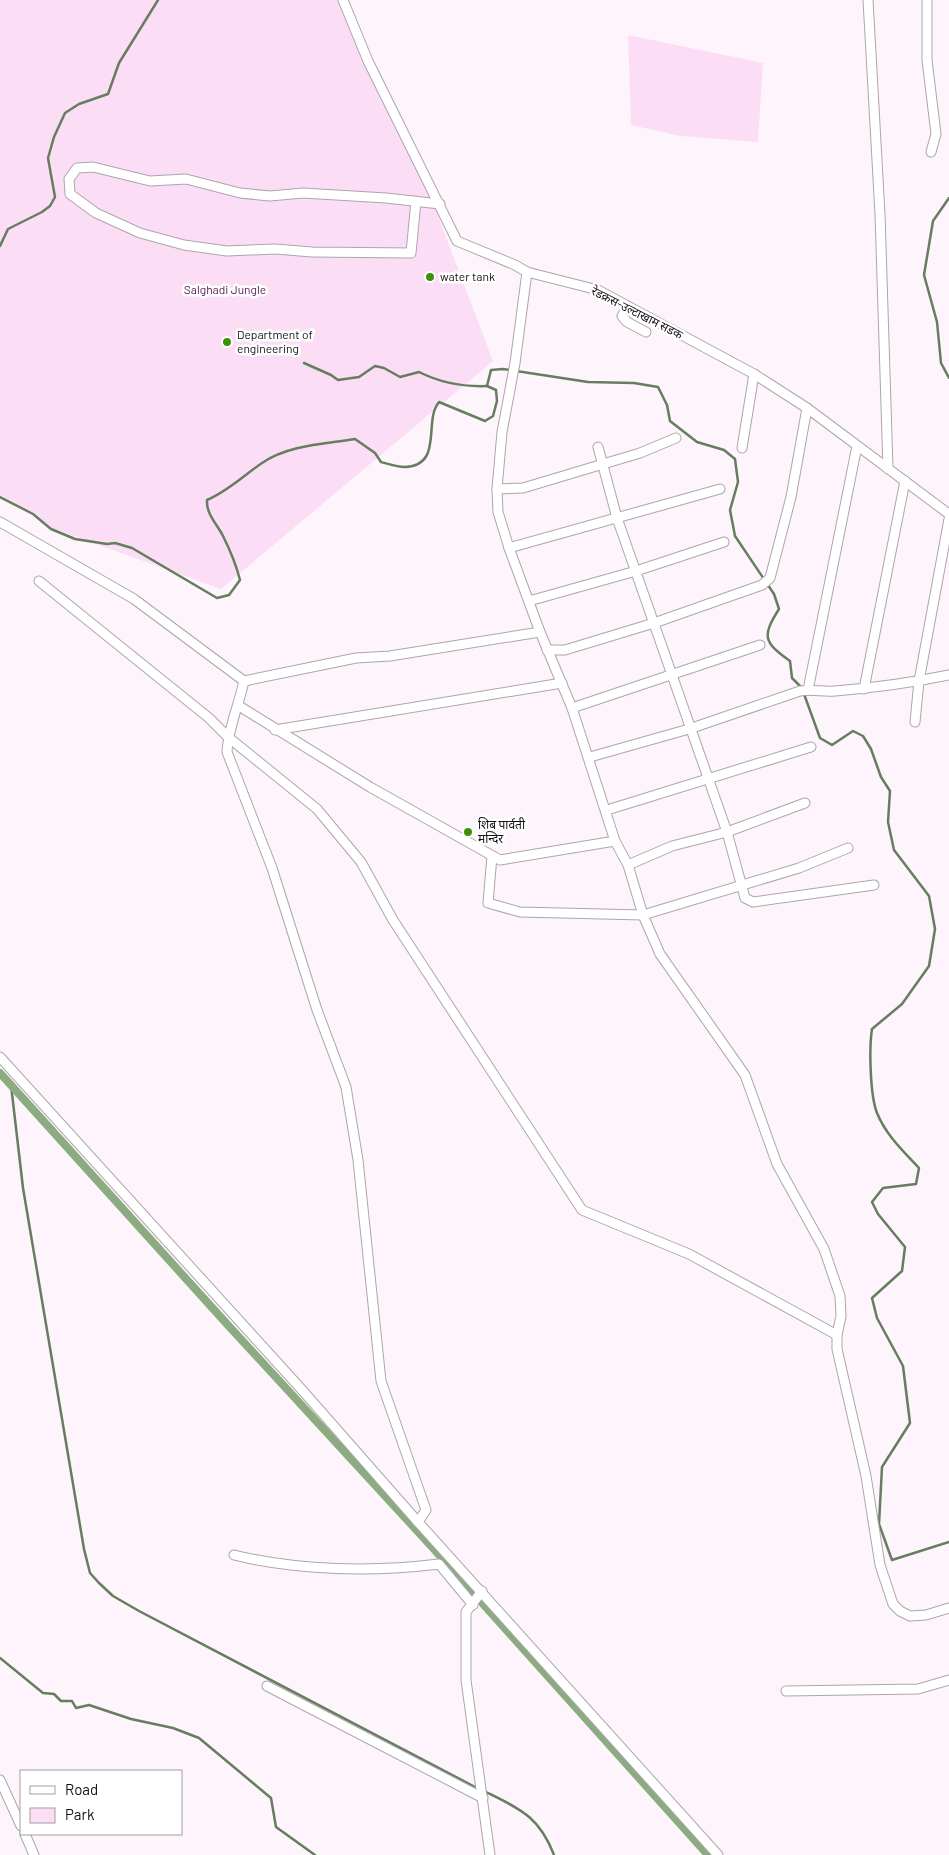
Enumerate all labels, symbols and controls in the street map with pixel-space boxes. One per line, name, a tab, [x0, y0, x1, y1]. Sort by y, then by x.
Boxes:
place label: water tank	[440, 269, 495, 283]
marker: water tank	[424, 271, 436, 283]
park label: Salghadi Jungle	[184, 282, 266, 296]
street label: रेडक्रस-उल्टाखाम सडक	[589, 283, 686, 342]
place label: Department of engineering	[237, 327, 313, 355]
marker: Department of engineering	[221, 336, 233, 348]
place label: शिब पार्वती मन्दिर	[478, 817, 526, 845]
marker: शिब पार्वती मन्दिर	[462, 826, 474, 838]
legend	[20, 1770, 182, 1835]
text: Road	[65, 1780, 98, 1798]
text: Park	[65, 1805, 95, 1823]

